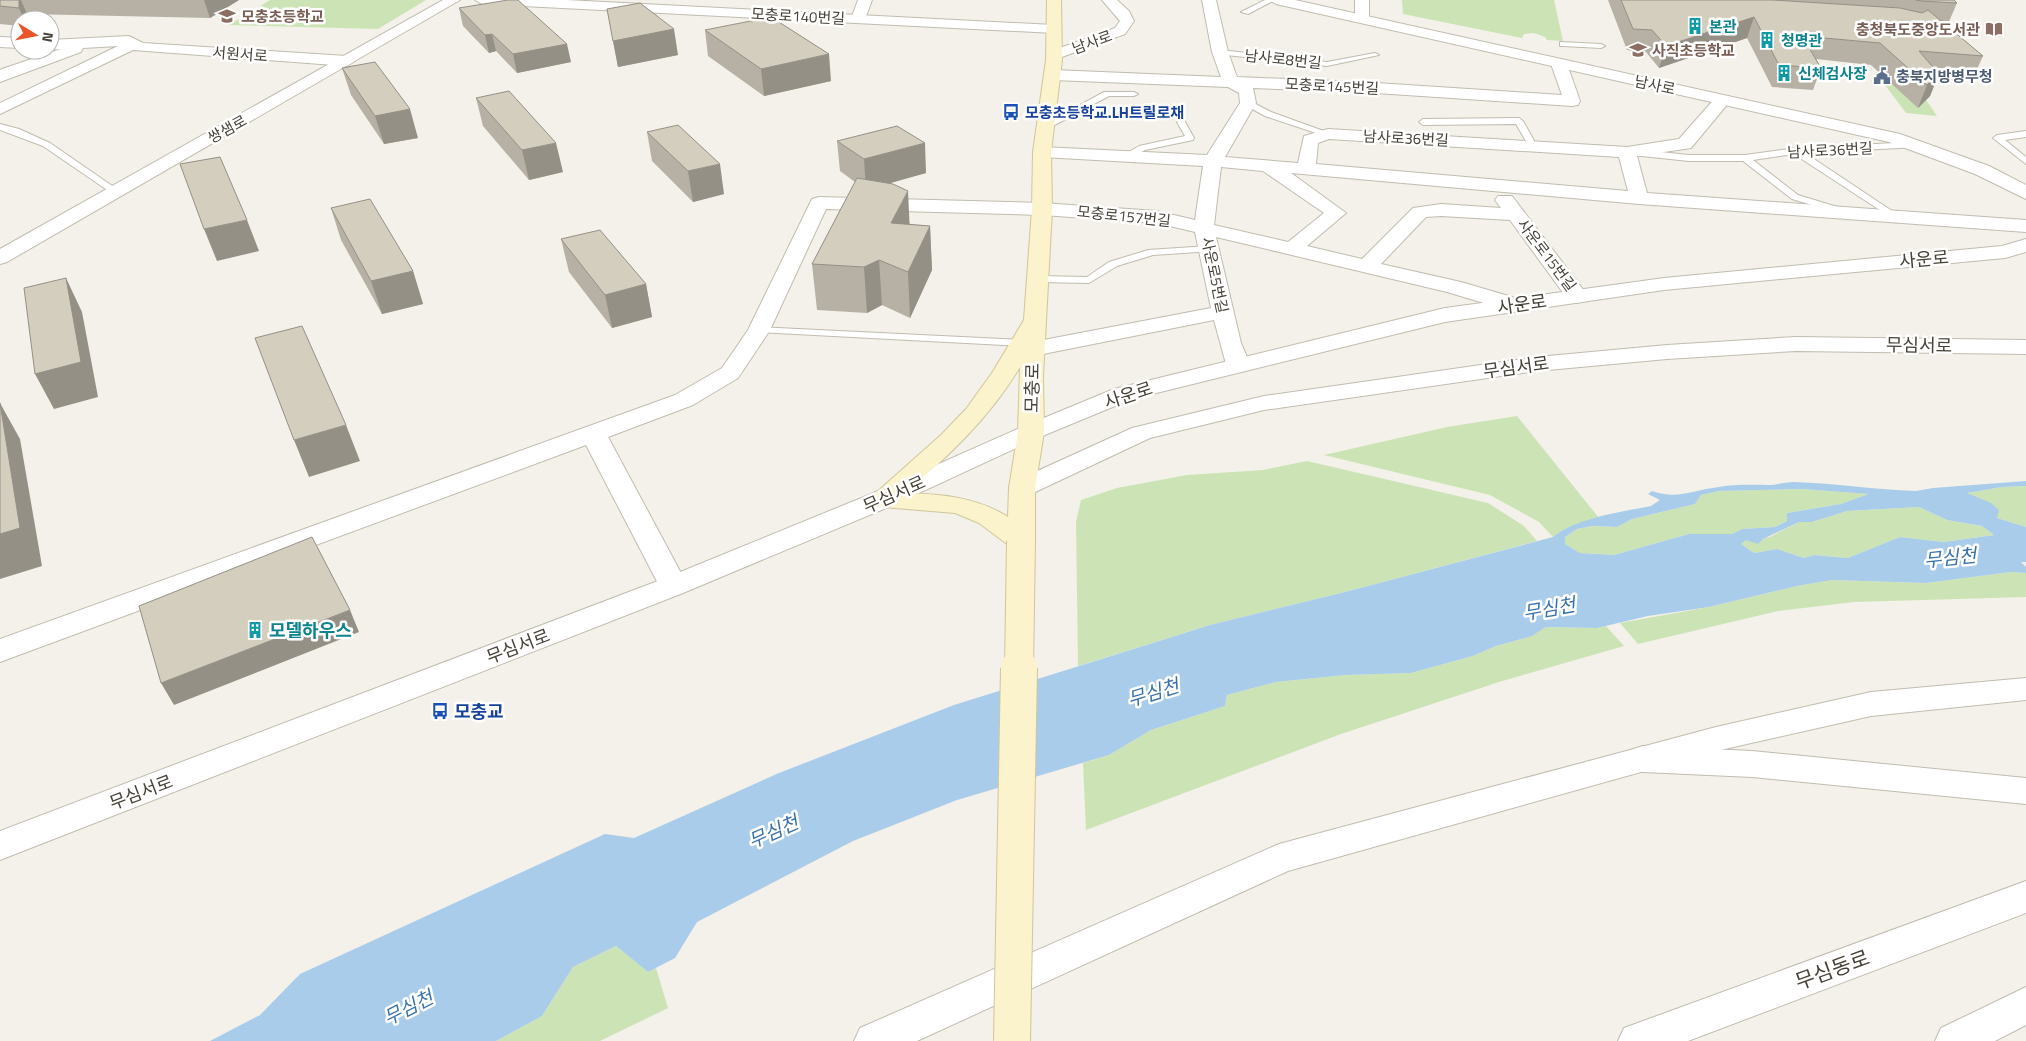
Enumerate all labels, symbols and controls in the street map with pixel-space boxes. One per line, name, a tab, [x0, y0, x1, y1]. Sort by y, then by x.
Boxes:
street label: 모충로140번길	[750, 2, 846, 30]
place label: 모충초등학교	[241, 5, 324, 28]
school or university icon: 모충초등학교	[217, 6, 237, 26]
north arrow	[10, 10, 60, 60]
place label: 본관	[1709, 15, 1737, 38]
building icon: 본관	[1685, 16, 1705, 36]
place label: 충청북도중앙도서관	[1856, 18, 1980, 41]
library icon: 충청북도중앙도서관	[1984, 19, 2004, 39]
street label: 남사로	[1069, 24, 1115, 60]
place label: 청명관	[1781, 29, 1823, 52]
building icon: 청명관	[1757, 30, 1777, 50]
text: N	[37, 31, 59, 44]
place label: 사직초등학교	[1652, 39, 1735, 62]
school or university icon: 사직초등학교	[1628, 40, 1648, 60]
street label: 서원서로	[212, 41, 268, 67]
street label: 남사로8번길	[1243, 44, 1323, 74]
place label: 신체검사장	[1798, 62, 1867, 85]
building icon: 신체검사장	[1774, 63, 1794, 83]
place label: 충북지방병무청	[1896, 65, 1993, 88]
public building icon: 충북지방병무청	[1872, 66, 1892, 86]
street label: 남사로	[1632, 69, 1678, 101]
street label: 모충로145번길	[1284, 72, 1380, 100]
place label: 모충초등학교.LH트릴로채	[1025, 101, 1184, 124]
bus stop icon: 모충초등학교.LH트릴로채	[1001, 102, 1021, 122]
street label: 쌍샘로	[203, 109, 251, 149]
street label: 남사로36번길	[1363, 124, 1449, 152]
street label: 남사로36번길	[1787, 136, 1873, 164]
street label: 모충로157번길	[1076, 200, 1172, 232]
street label: 사운로15번길	[1512, 214, 1582, 296]
street label: 사운로5번길	[1196, 235, 1234, 315]
street label: 사운로	[1898, 243, 1950, 275]
street label: 사운로	[1496, 287, 1548, 321]
street label: 무심서로	[1886, 331, 1952, 359]
street label: 무심서로	[1481, 349, 1551, 385]
street label: 모충로	[1018, 363, 1046, 413]
street label: 사운로	[1100, 374, 1156, 416]
street label: 무심서로	[858, 468, 930, 520]
water label: 무심천	[1922, 540, 1979, 574]
water label: 무심천	[1521, 589, 1579, 627]
place label: 모델하우스	[269, 617, 352, 644]
building icon: 모델하우스	[245, 620, 265, 640]
street label: 무심서로	[482, 622, 554, 670]
water label: 무심천	[1124, 670, 1184, 714]
place label: 모충교	[454, 698, 504, 725]
bus stop icon: 모충교	[430, 701, 450, 721]
street label: 무심서로	[105, 768, 177, 816]
water label: 무심천	[743, 806, 804, 855]
street label: 무심동로	[1790, 941, 1874, 997]
water label: 무심천	[378, 981, 439, 1032]

